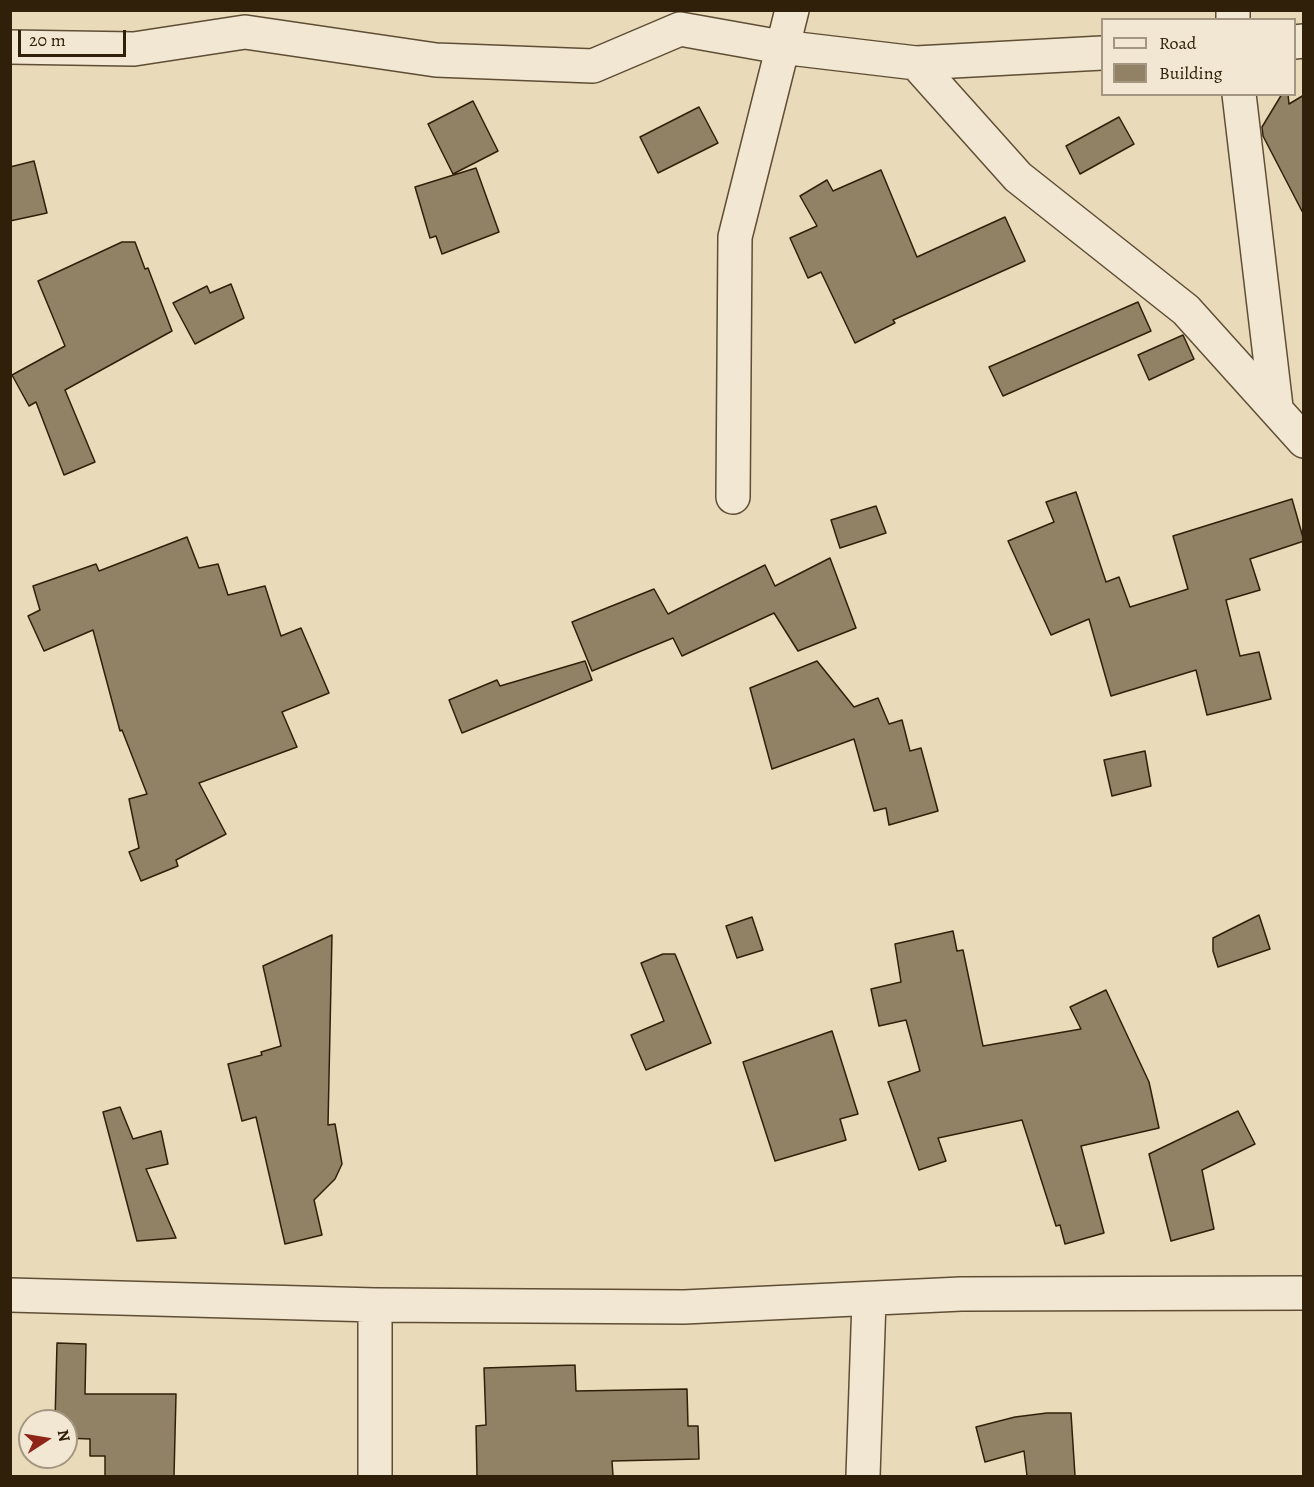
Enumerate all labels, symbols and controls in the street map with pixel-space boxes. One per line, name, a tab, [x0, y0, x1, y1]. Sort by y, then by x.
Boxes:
scale bar	[21, 18, 129, 56]
legend	[1101, 18, 1296, 96]
text: 20 m	[29, 28, 66, 52]
text: Road	[1159, 31, 1196, 55]
text: Building	[1159, 61, 1223, 85]
north arrow	[18, 1409, 78, 1469]
text: N	[52, 1428, 76, 1444]

